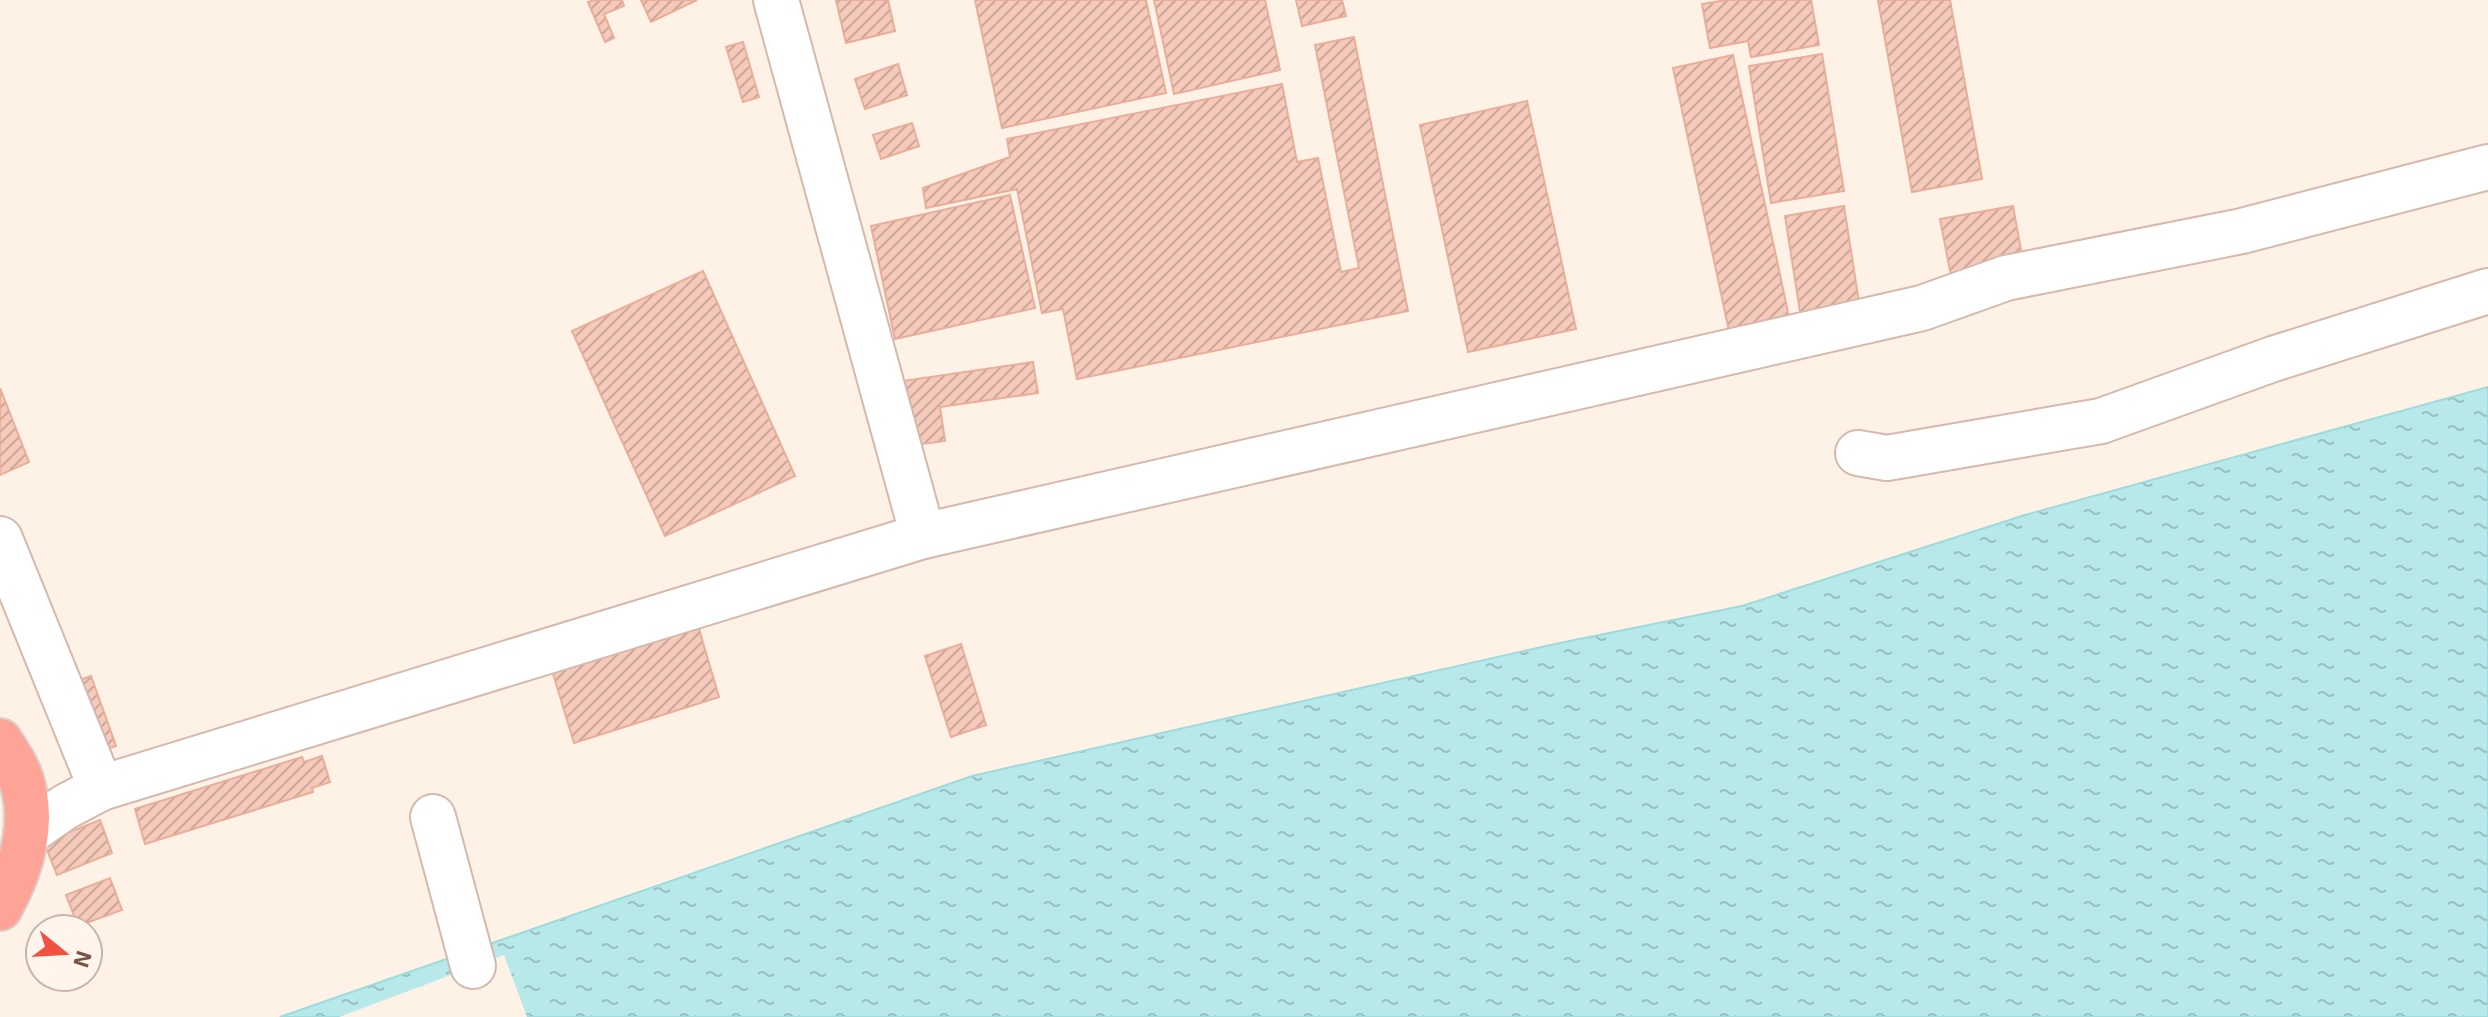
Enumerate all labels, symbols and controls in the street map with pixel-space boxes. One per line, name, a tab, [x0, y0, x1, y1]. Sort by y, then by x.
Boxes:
north arrow	[24, 913, 104, 993]
text: N	[69, 948, 99, 971]

